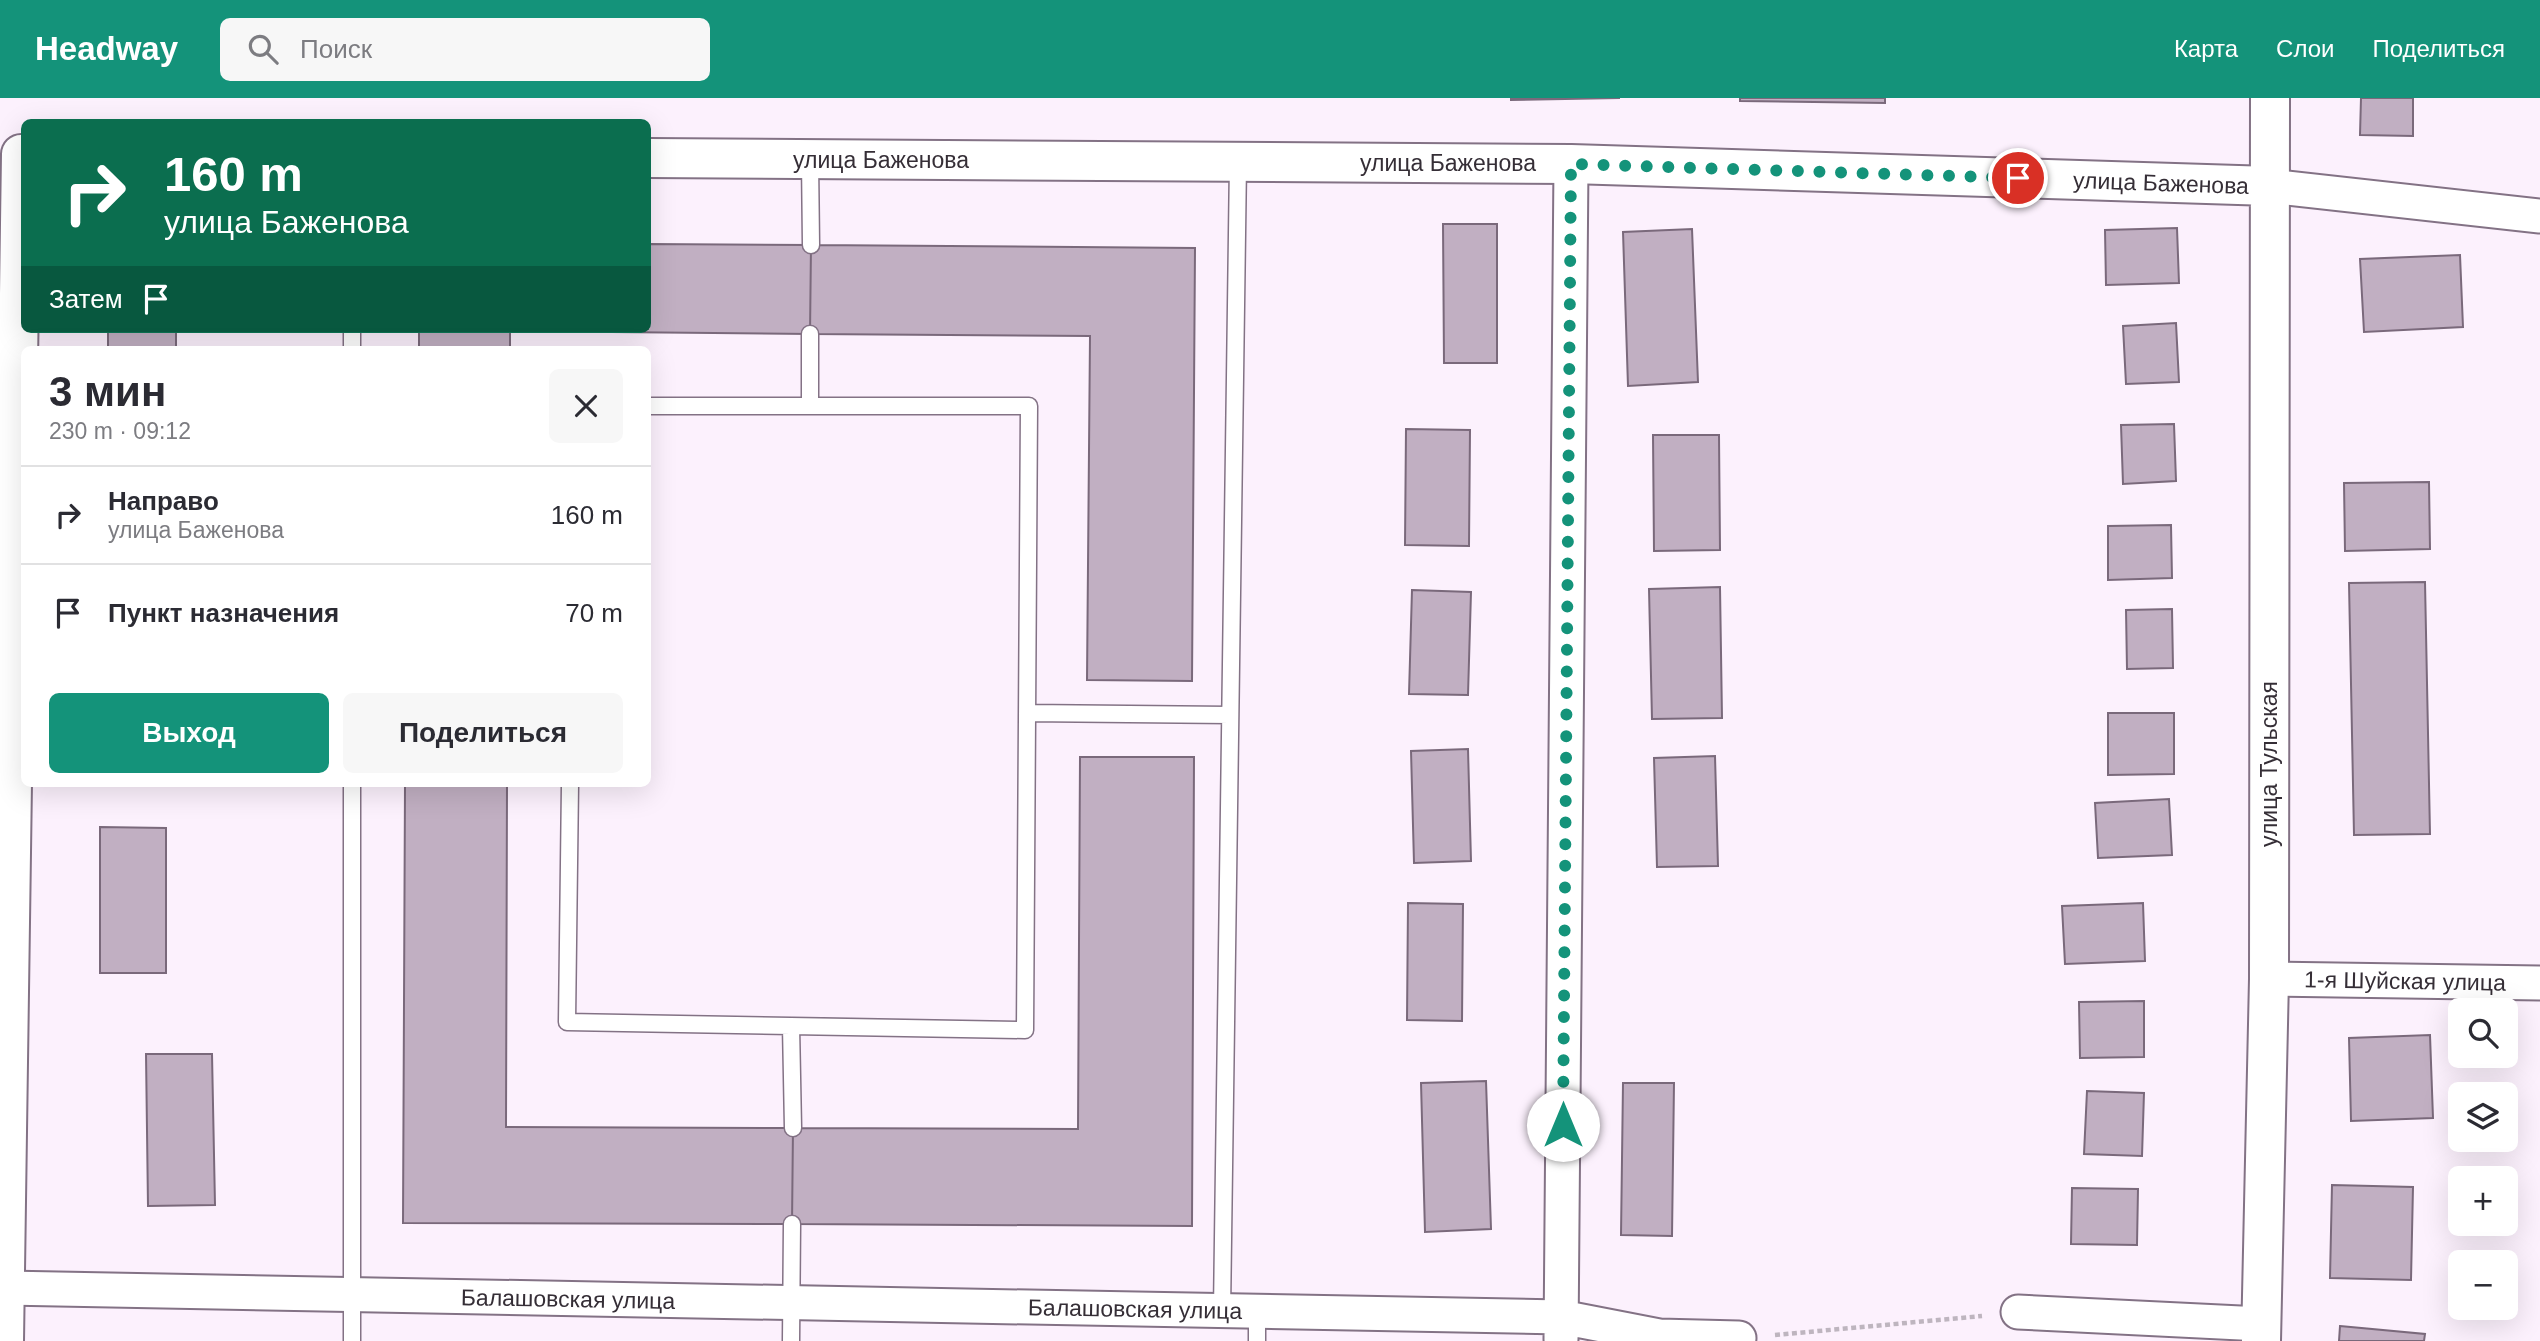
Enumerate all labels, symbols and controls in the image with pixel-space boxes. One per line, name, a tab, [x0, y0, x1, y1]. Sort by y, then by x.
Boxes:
search box	[220, 18, 710, 81]
text: Headway	[35, 30, 178, 67]
icon: search	[244, 30, 282, 68]
text: Поиск	[300, 34, 372, 64]
text: Карта	[2174, 35, 2238, 62]
text: Слои	[2276, 35, 2334, 62]
text: Поделиться	[2372, 35, 2505, 62]
icon: right	[49, 147, 140, 238]
text: 160 m	[164, 147, 303, 201]
street label: улица Баженова	[793, 147, 969, 173]
pin	[1988, 148, 2048, 208]
street label: улица Баженова	[1360, 150, 1536, 176]
icon: arrive	[1999, 159, 2037, 197]
street label: улица Баженова	[2073, 167, 2250, 199]
text: улица Баженова	[164, 204, 409, 240]
icon: arrive	[137, 280, 175, 318]
text: Затем	[49, 284, 123, 314]
text: 3 мин	[49, 368, 166, 415]
button: close	[549, 369, 623, 443]
text: 230 m · 09:12	[49, 418, 191, 444]
text: Направо	[108, 486, 219, 516]
icon: right	[49, 496, 87, 534]
text: 160 m	[551, 500, 623, 530]
text: улица Баженова	[108, 517, 284, 543]
icon: arrive	[49, 594, 87, 632]
text: Пункт назначения	[108, 598, 339, 628]
text: 70 m	[565, 598, 623, 628]
street label: улица Тульская	[2256, 681, 2282, 847]
button: Выход	[49, 693, 329, 773]
button: Поделиться	[343, 693, 623, 773]
street label: 1-я Шуйская улица	[2304, 966, 2506, 996]
map controls	[2448, 998, 2518, 1320]
button: search	[2448, 998, 2518, 1068]
button: layers	[2448, 1082, 2518, 1152]
position arrow	[1526, 1088, 1600, 1162]
button: +	[2448, 1166, 2518, 1236]
button: −	[2448, 1250, 2518, 1320]
street label: Балашовская улица	[461, 1284, 676, 1314]
street label: Балашовская улица	[1028, 1294, 1243, 1324]

